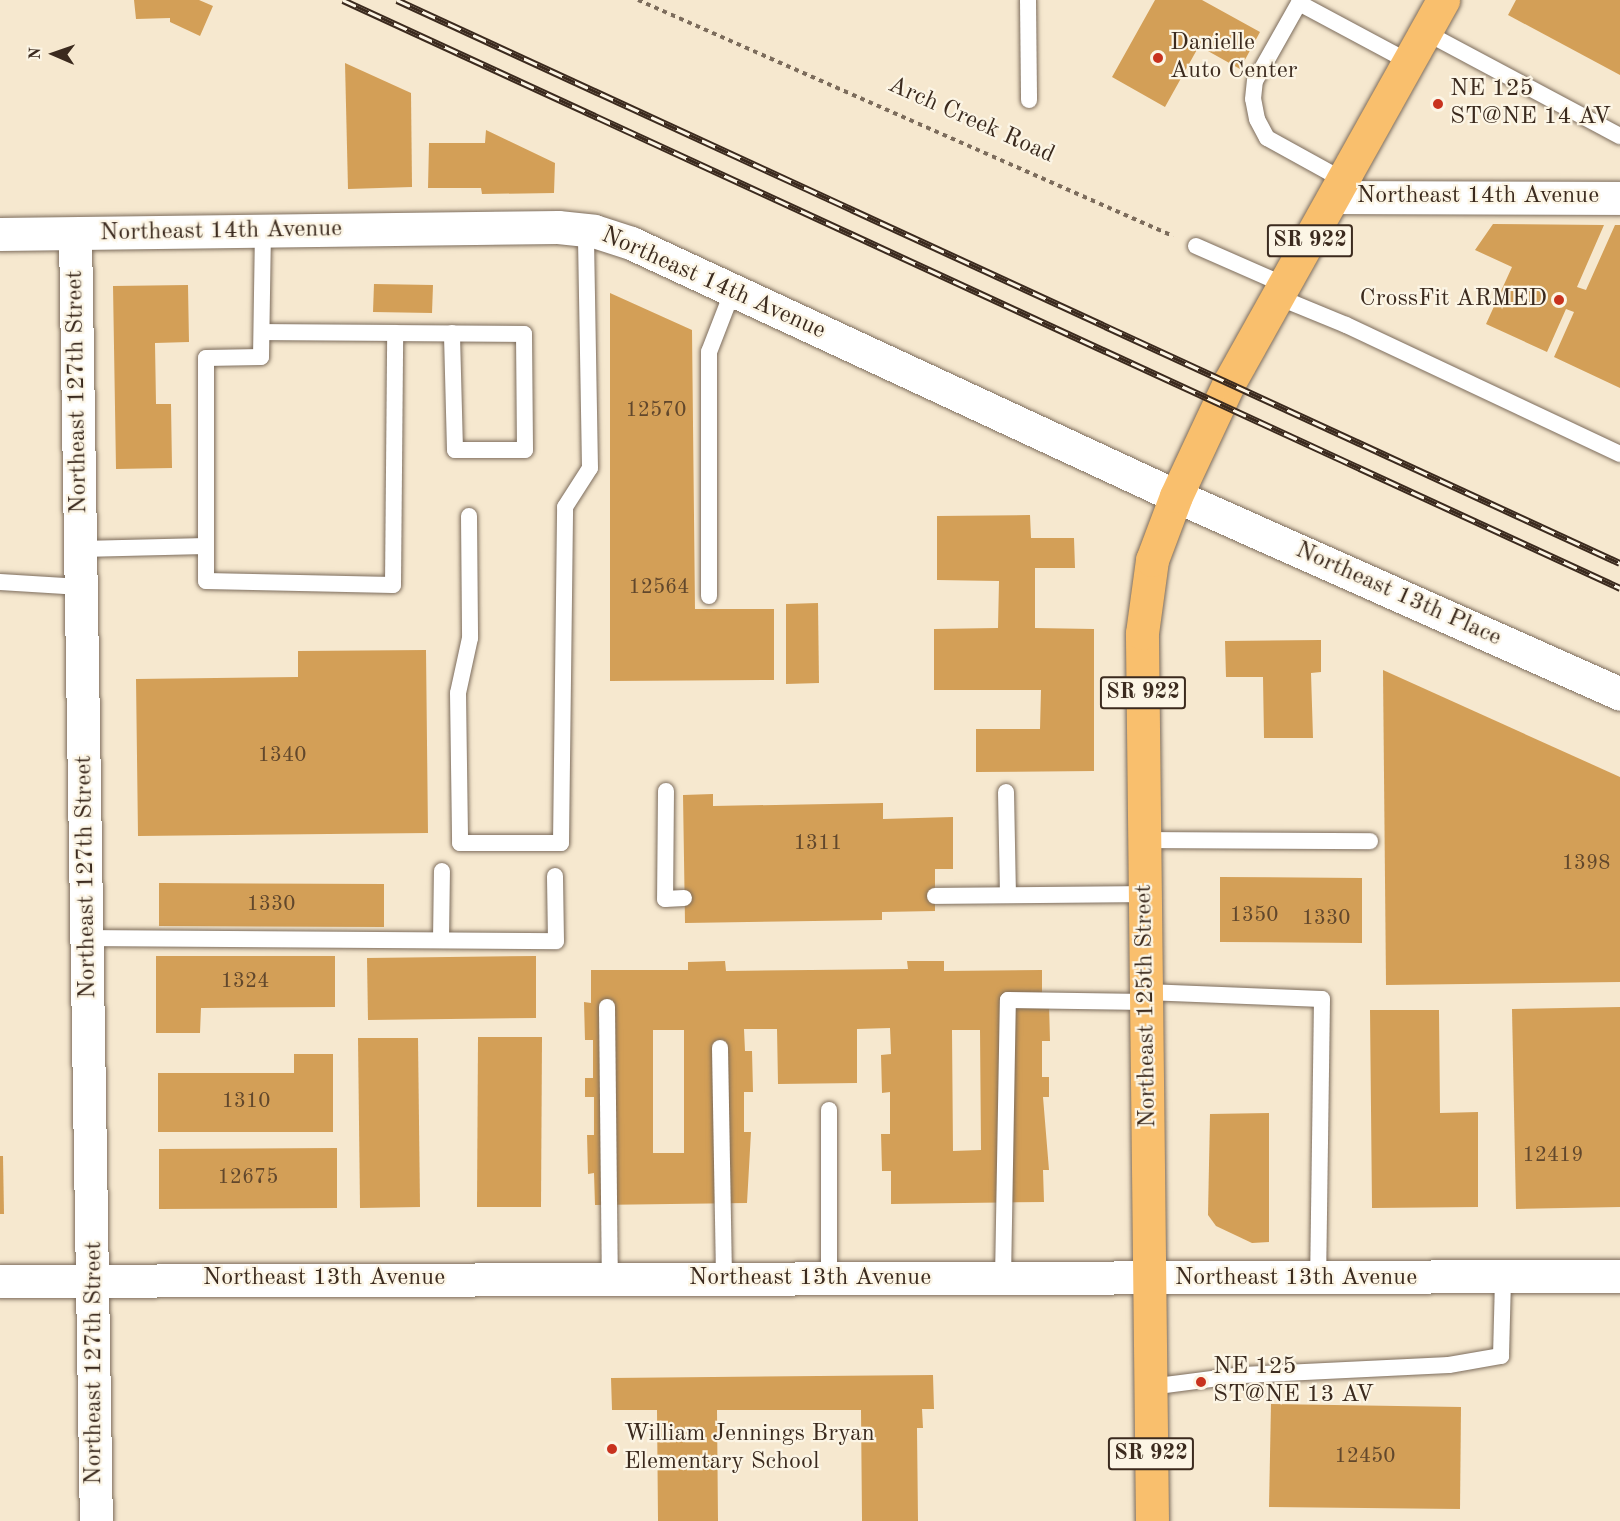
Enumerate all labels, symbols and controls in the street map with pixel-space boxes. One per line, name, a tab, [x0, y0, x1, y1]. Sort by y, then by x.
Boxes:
north arrow	[24, 24, 84, 84]
place label: Danielle Auto Center	[1170, 30, 1298, 86]
text: N	[28, 47, 44, 60]
marker: Danielle Auto Center	[1151, 51, 1165, 65]
street label: Arch Creek Road	[883, 71, 1059, 171]
place label: NE 125 ST@NE 14 AV	[1450, 76, 1611, 132]
marker: NE 125 ST@NE 14 AV	[1431, 97, 1445, 111]
street label: Northeast 14th Avenue	[1357, 183, 1599, 211]
street label: Northeast 14th Avenue	[100, 215, 342, 249]
street label: Northeast 14th Avenue	[596, 222, 830, 346]
road number: SR 922	[1266, 222, 1354, 260]
street label: Northeast 127th Street	[61, 270, 95, 514]
place label: CrossFit ARMED	[1360, 286, 1547, 314]
marker: CrossFit ARMED	[1552, 293, 1566, 307]
house number: 12570	[626, 398, 686, 424]
street label: Northeast 13th Place	[1291, 537, 1505, 653]
house number: 12564	[629, 575, 689, 601]
road number: SR 922	[1100, 674, 1186, 712]
house number: 1340	[258, 743, 306, 769]
street label: Northeast 127th Street	[70, 755, 104, 999]
house number: 1311	[794, 831, 842, 857]
house number: 1398	[1562, 851, 1610, 877]
street label: Northeast 125th Street	[1130, 884, 1164, 1128]
house number: 1330	[247, 892, 295, 918]
house number: 1350	[1230, 903, 1278, 929]
house number: 1330	[1302, 906, 1350, 932]
house number: 1324	[221, 969, 269, 995]
house number: 1310	[222, 1089, 270, 1115]
house number: 12419	[1523, 1143, 1583, 1169]
house number: 12675	[218, 1165, 278, 1191]
street label: Northeast 127th Street	[81, 1241, 109, 1485]
street label: Northeast 13th Avenue	[203, 1265, 445, 1293]
street label: Northeast 13th Avenue	[689, 1265, 931, 1293]
street label: Northeast 13th Avenue	[1175, 1265, 1417, 1293]
place label: NE 125 ST@NE 13 AV	[1213, 1354, 1374, 1410]
marker: NE 125 ST@NE 13 AV	[1194, 1375, 1208, 1389]
place label: William Jennings Bryan Elementary School	[624, 1421, 875, 1477]
road number: SR 922	[1108, 1435, 1194, 1473]
marker: William Jennings Bryan Elementary School	[605, 1442, 619, 1456]
house number: 12450	[1335, 1444, 1395, 1470]

